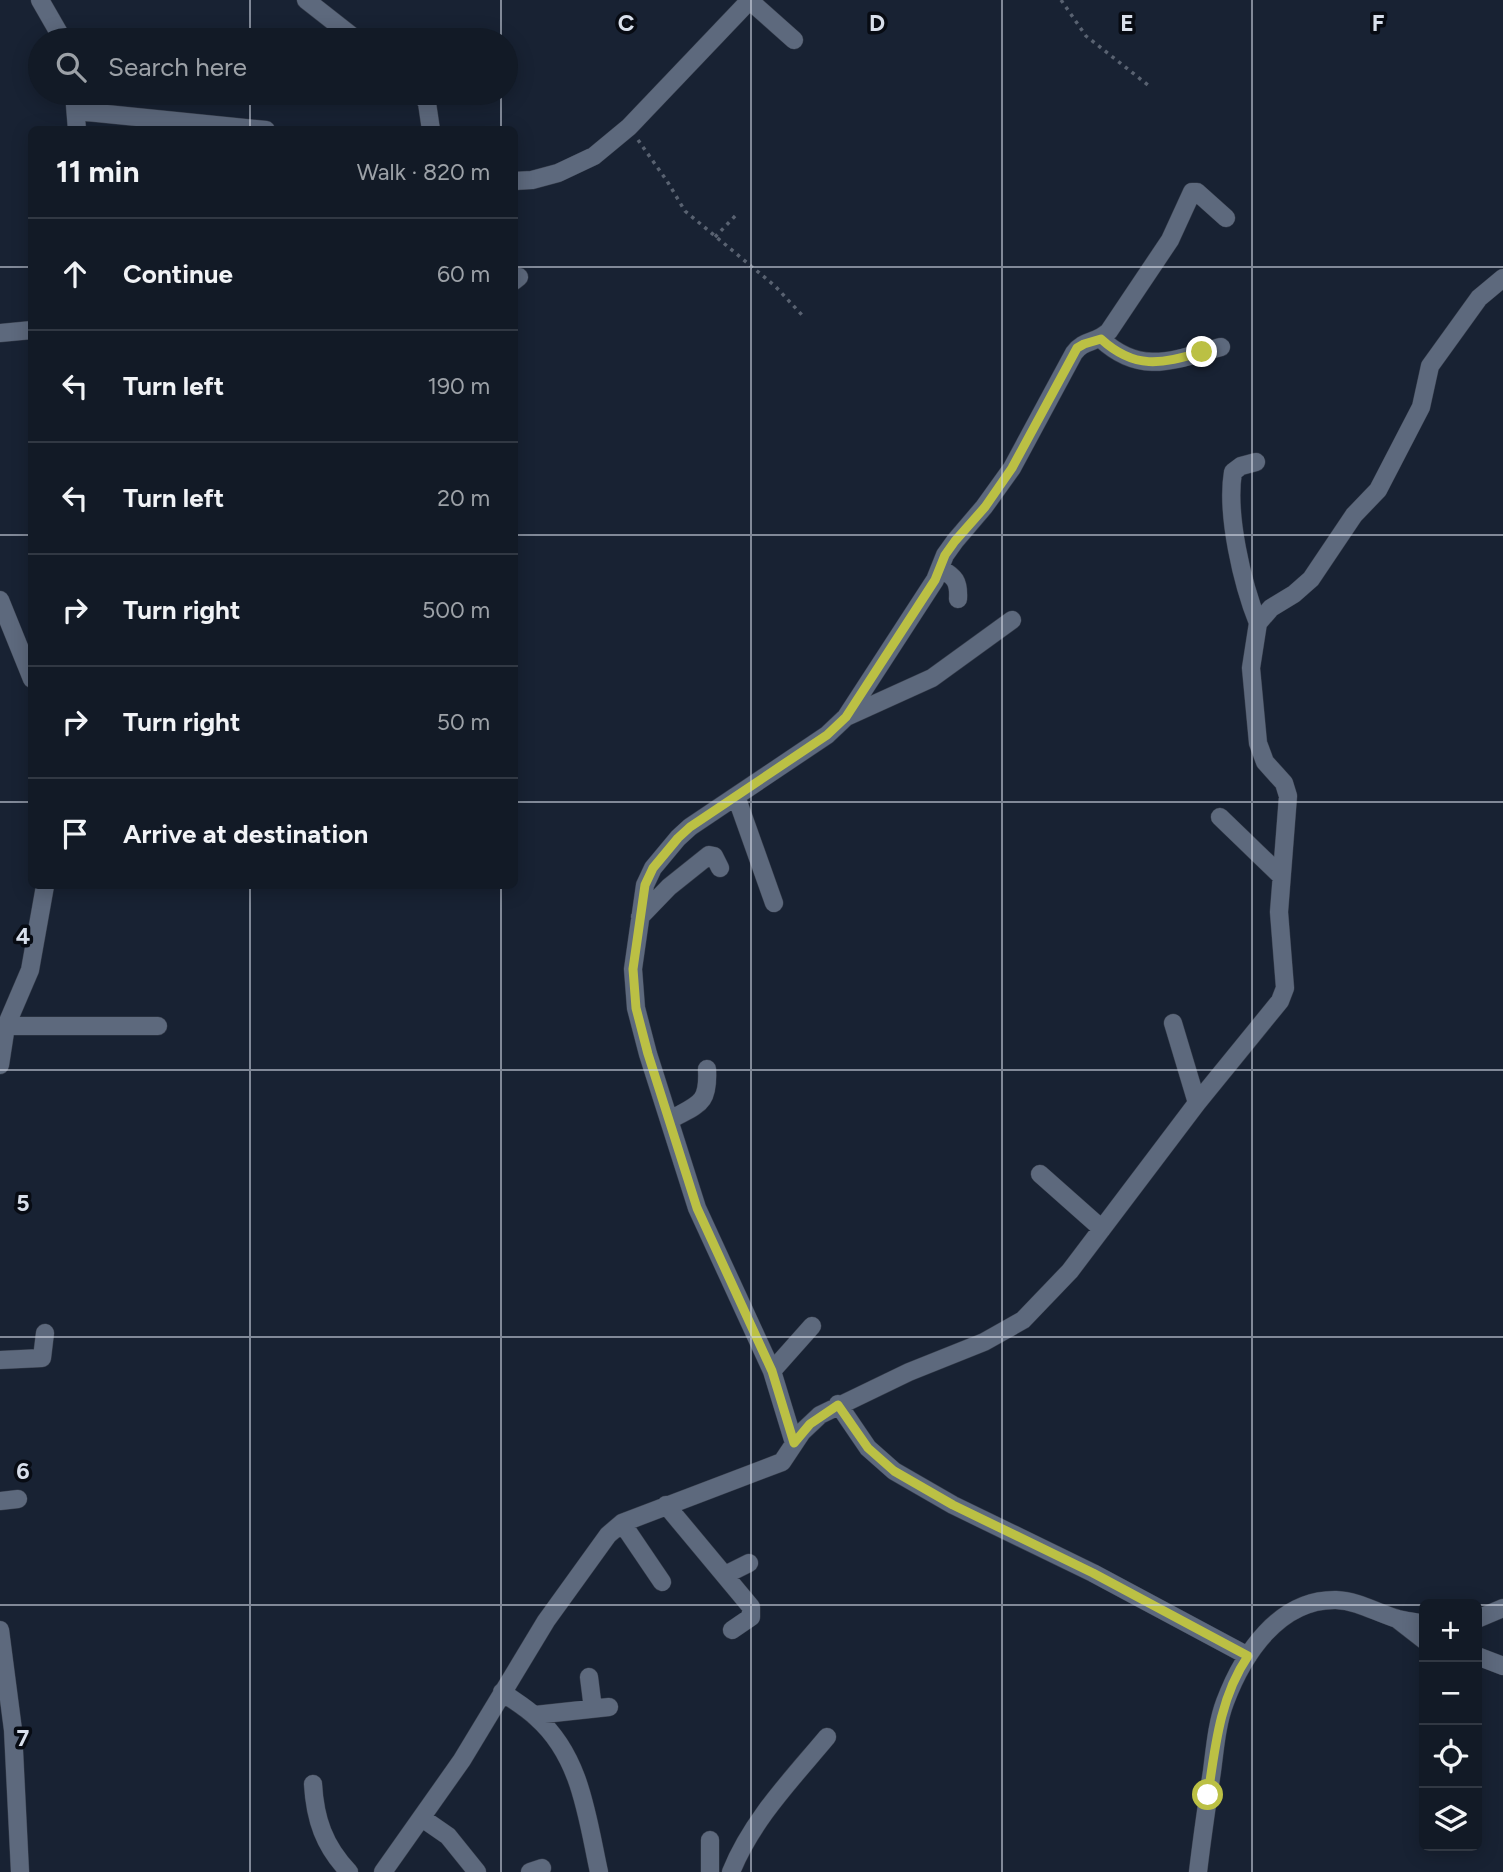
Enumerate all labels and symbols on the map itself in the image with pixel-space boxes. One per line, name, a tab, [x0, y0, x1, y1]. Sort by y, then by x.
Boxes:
text: C	[618, 9, 635, 37]
text: D	[869, 9, 885, 37]
text: E	[1120, 9, 1134, 37]
text: F	[1372, 9, 1385, 37]
route end	[1186, 336, 1217, 367]
text: 4	[16, 922, 30, 950]
text: 5	[16, 1189, 30, 1217]
text: 6	[16, 1457, 30, 1485]
text: 7	[17, 1724, 30, 1752]
route start	[1192, 1779, 1223, 1810]

